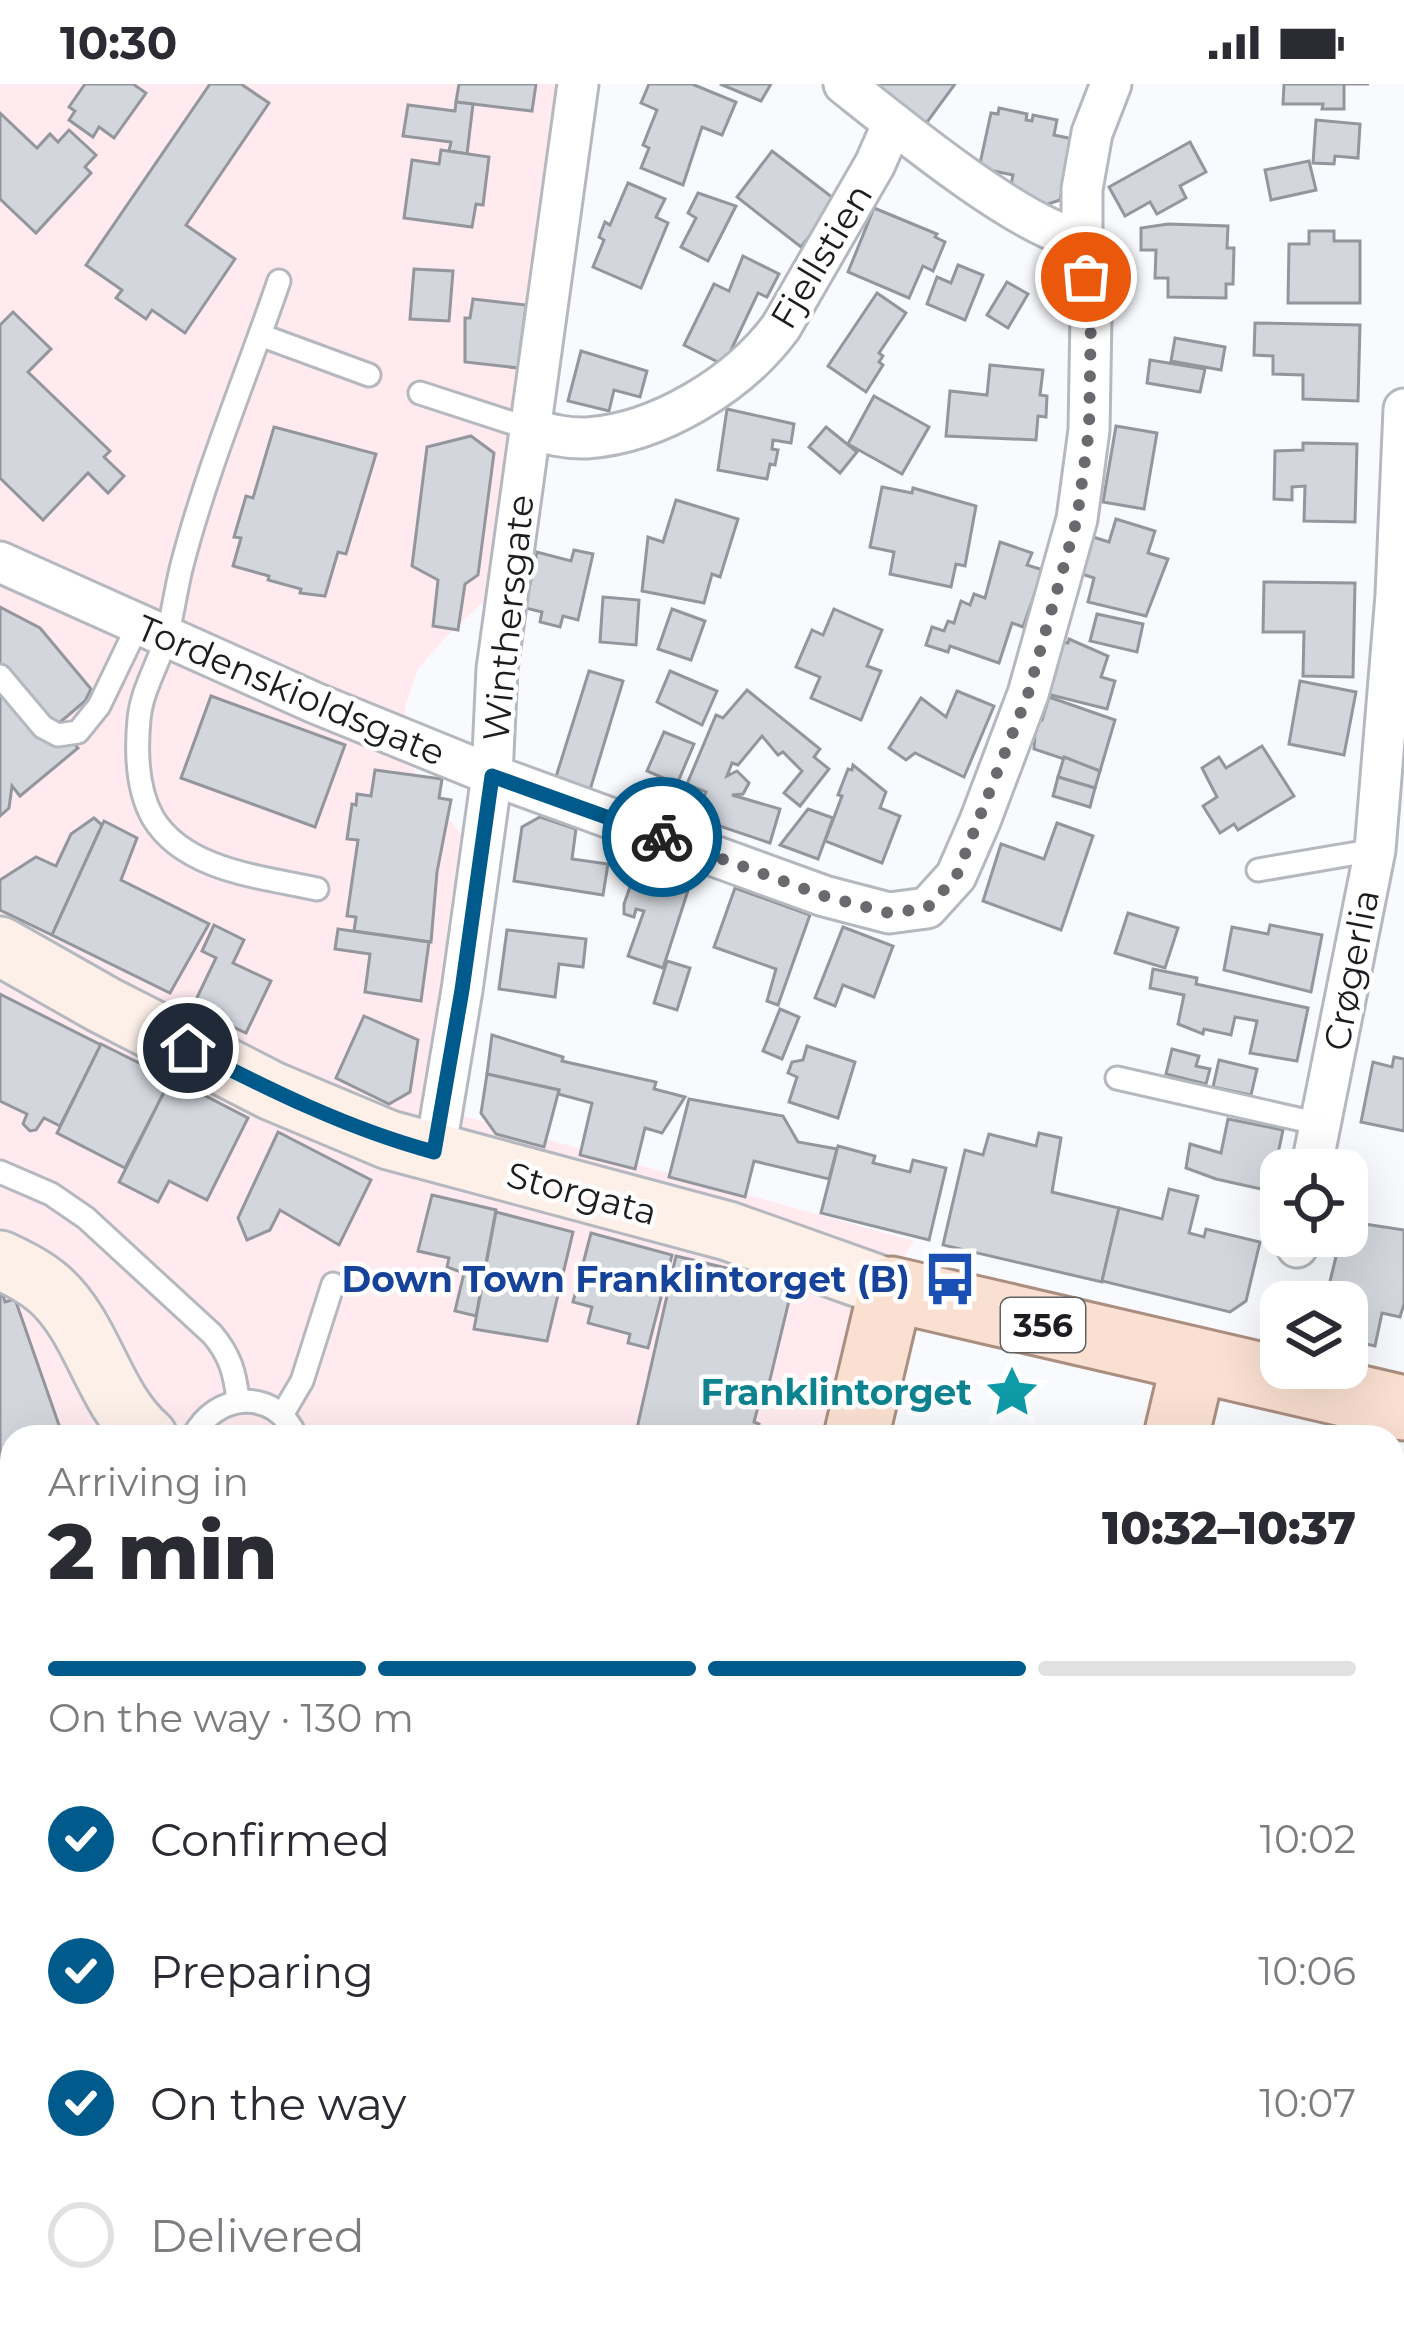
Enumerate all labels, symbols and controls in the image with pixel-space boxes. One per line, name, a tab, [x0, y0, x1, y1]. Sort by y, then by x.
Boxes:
text: 10:30	[60, 15, 177, 70]
street label: Fjellstien	[761, 176, 881, 336]
pin	[1035, 226, 1137, 328]
icon: bag	[1053, 244, 1119, 310]
street label: Winthersgate	[473, 493, 543, 743]
street label: Tordenskioldsgate	[130, 605, 452, 775]
courier	[602, 777, 722, 897]
icon: bike	[629, 804, 695, 870]
street label: Crøgerlia	[1314, 886, 1388, 1054]
pin	[137, 997, 239, 1099]
icon: home	[155, 1015, 221, 1081]
map controls	[1260, 1149, 1368, 1389]
button: locate	[1260, 1149, 1368, 1257]
street label: Storgata	[502, 1152, 662, 1234]
bus stop icon: Down Town Franklintorget (B)	[921, 1250, 979, 1308]
place label: Down Town Franklintorget (B)	[341, 1257, 910, 1301]
button: layers	[1260, 1281, 1368, 1389]
road number: 356	[1001, 1298, 1085, 1352]
place icon: Franklintorget	[983, 1363, 1041, 1421]
place label: Franklintorget	[701, 1370, 972, 1414]
text: Arriving in	[48, 1458, 249, 1506]
text: 10:32–10:37	[1102, 1500, 1356, 1555]
text: 2 min	[48, 1503, 278, 1599]
text: On the way · 130 m	[48, 1694, 414, 1742]
icon: check	[48, 1806, 114, 1872]
text: Confirmed	[150, 1812, 390, 1867]
text: 10:02	[1260, 1815, 1356, 1863]
icon: check	[48, 1938, 114, 2004]
text: Preparing	[150, 1944, 374, 1999]
text: 10:06	[1258, 1947, 1356, 1995]
icon: check	[48, 2070, 114, 2136]
text: On the way	[150, 2076, 406, 2131]
text: 10:07	[1259, 2079, 1356, 2127]
text: Delivered	[150, 2208, 365, 2263]

